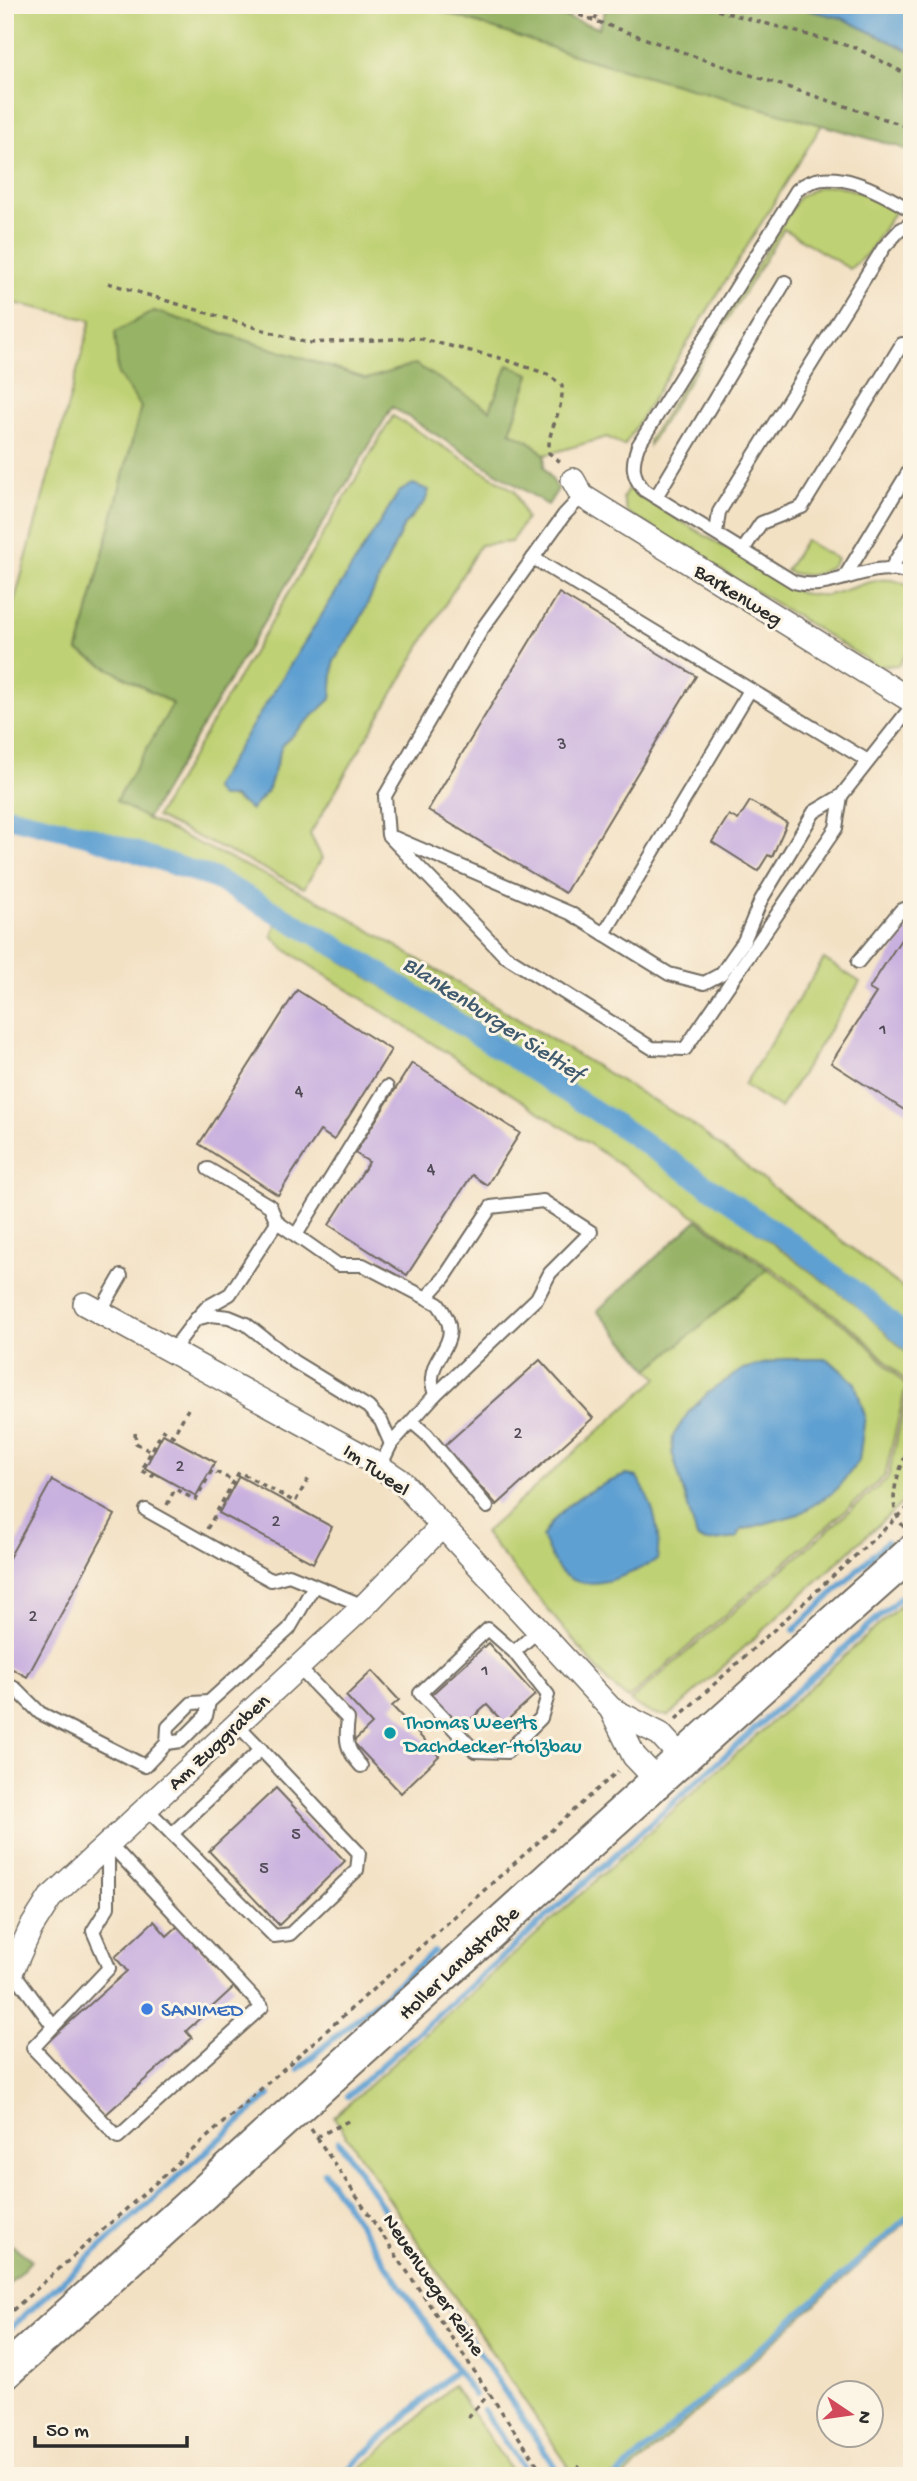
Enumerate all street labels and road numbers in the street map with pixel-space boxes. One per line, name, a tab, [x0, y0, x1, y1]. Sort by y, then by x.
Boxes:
street label: Barkenweg	[688, 560, 786, 634]
street label: Im Tweel	[337, 1440, 413, 1504]
street label: Am Zuggraben	[164, 1690, 277, 1797]
street label: Holler Landstraße	[395, 1901, 527, 2027]
street label: Neuenweger Reihe	[375, 2210, 490, 2363]

